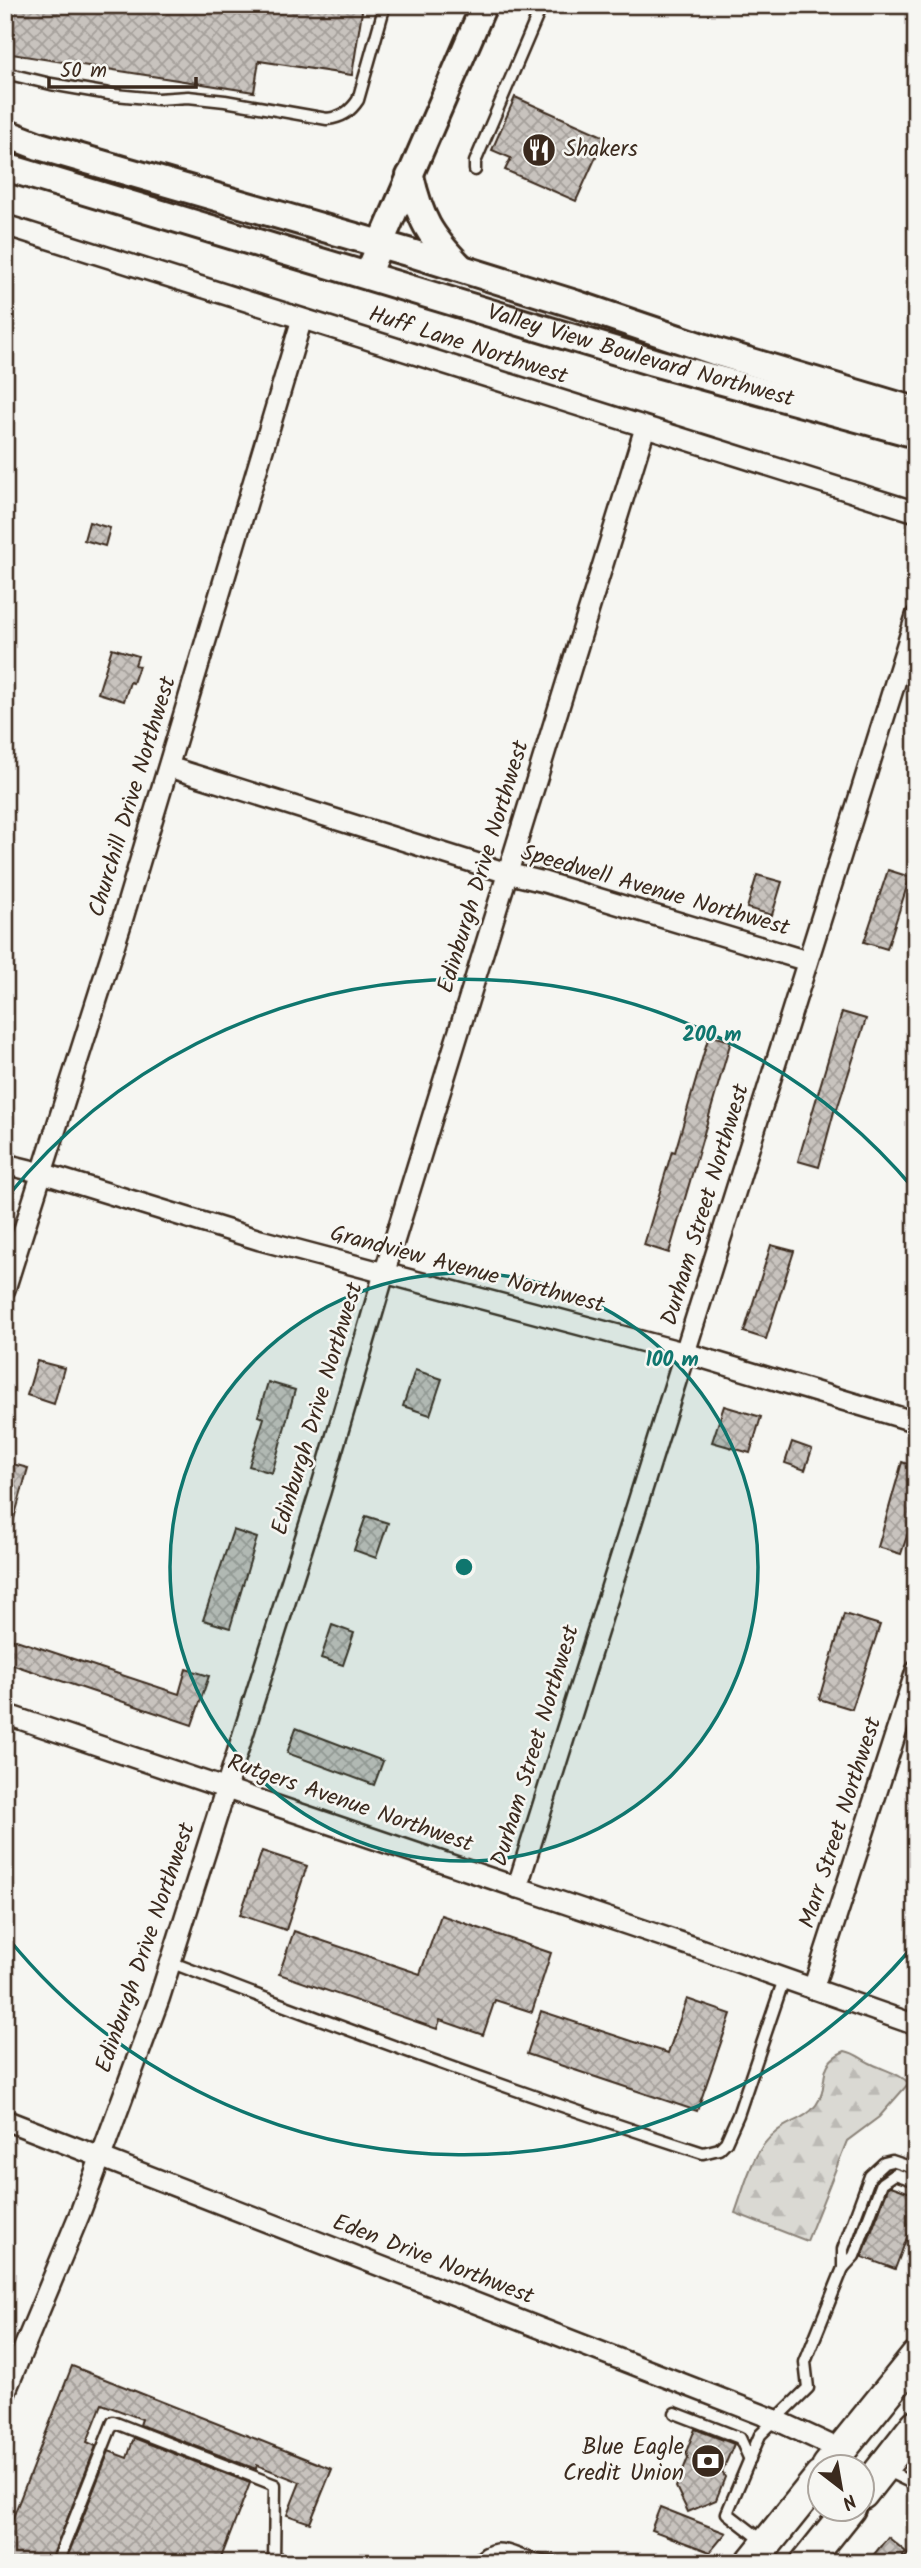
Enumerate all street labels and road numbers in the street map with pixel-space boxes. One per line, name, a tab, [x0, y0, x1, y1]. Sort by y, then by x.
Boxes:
street label: Valley View Boulevard Northwest	[482, 295, 799, 418]
street label: Huff Lane Northwest	[364, 297, 573, 396]
street label: Churchill Drive Northwest	[79, 671, 187, 922]
street label: Edinburgh Drive Northwest	[428, 735, 540, 998]
street label: Speedwell Avenue Northwest	[516, 835, 795, 947]
street label: Durham Street Northwest	[652, 1079, 760, 1330]
street label: Grandview Avenue Northwest	[326, 1216, 609, 1324]
street label: Edinburgh Drive Northwest	[262, 1277, 374, 1540]
street label: Durham Street Northwest	[482, 1620, 590, 1871]
street label: Marr Street Northwest	[790, 1712, 892, 1933]
street label: Rutgers Avenue Northwest	[222, 1745, 479, 1863]
street label: Edinburgh Drive Northwest	[86, 1817, 206, 2078]
street label: Eden Drive Northwest	[327, 2205, 540, 2315]

